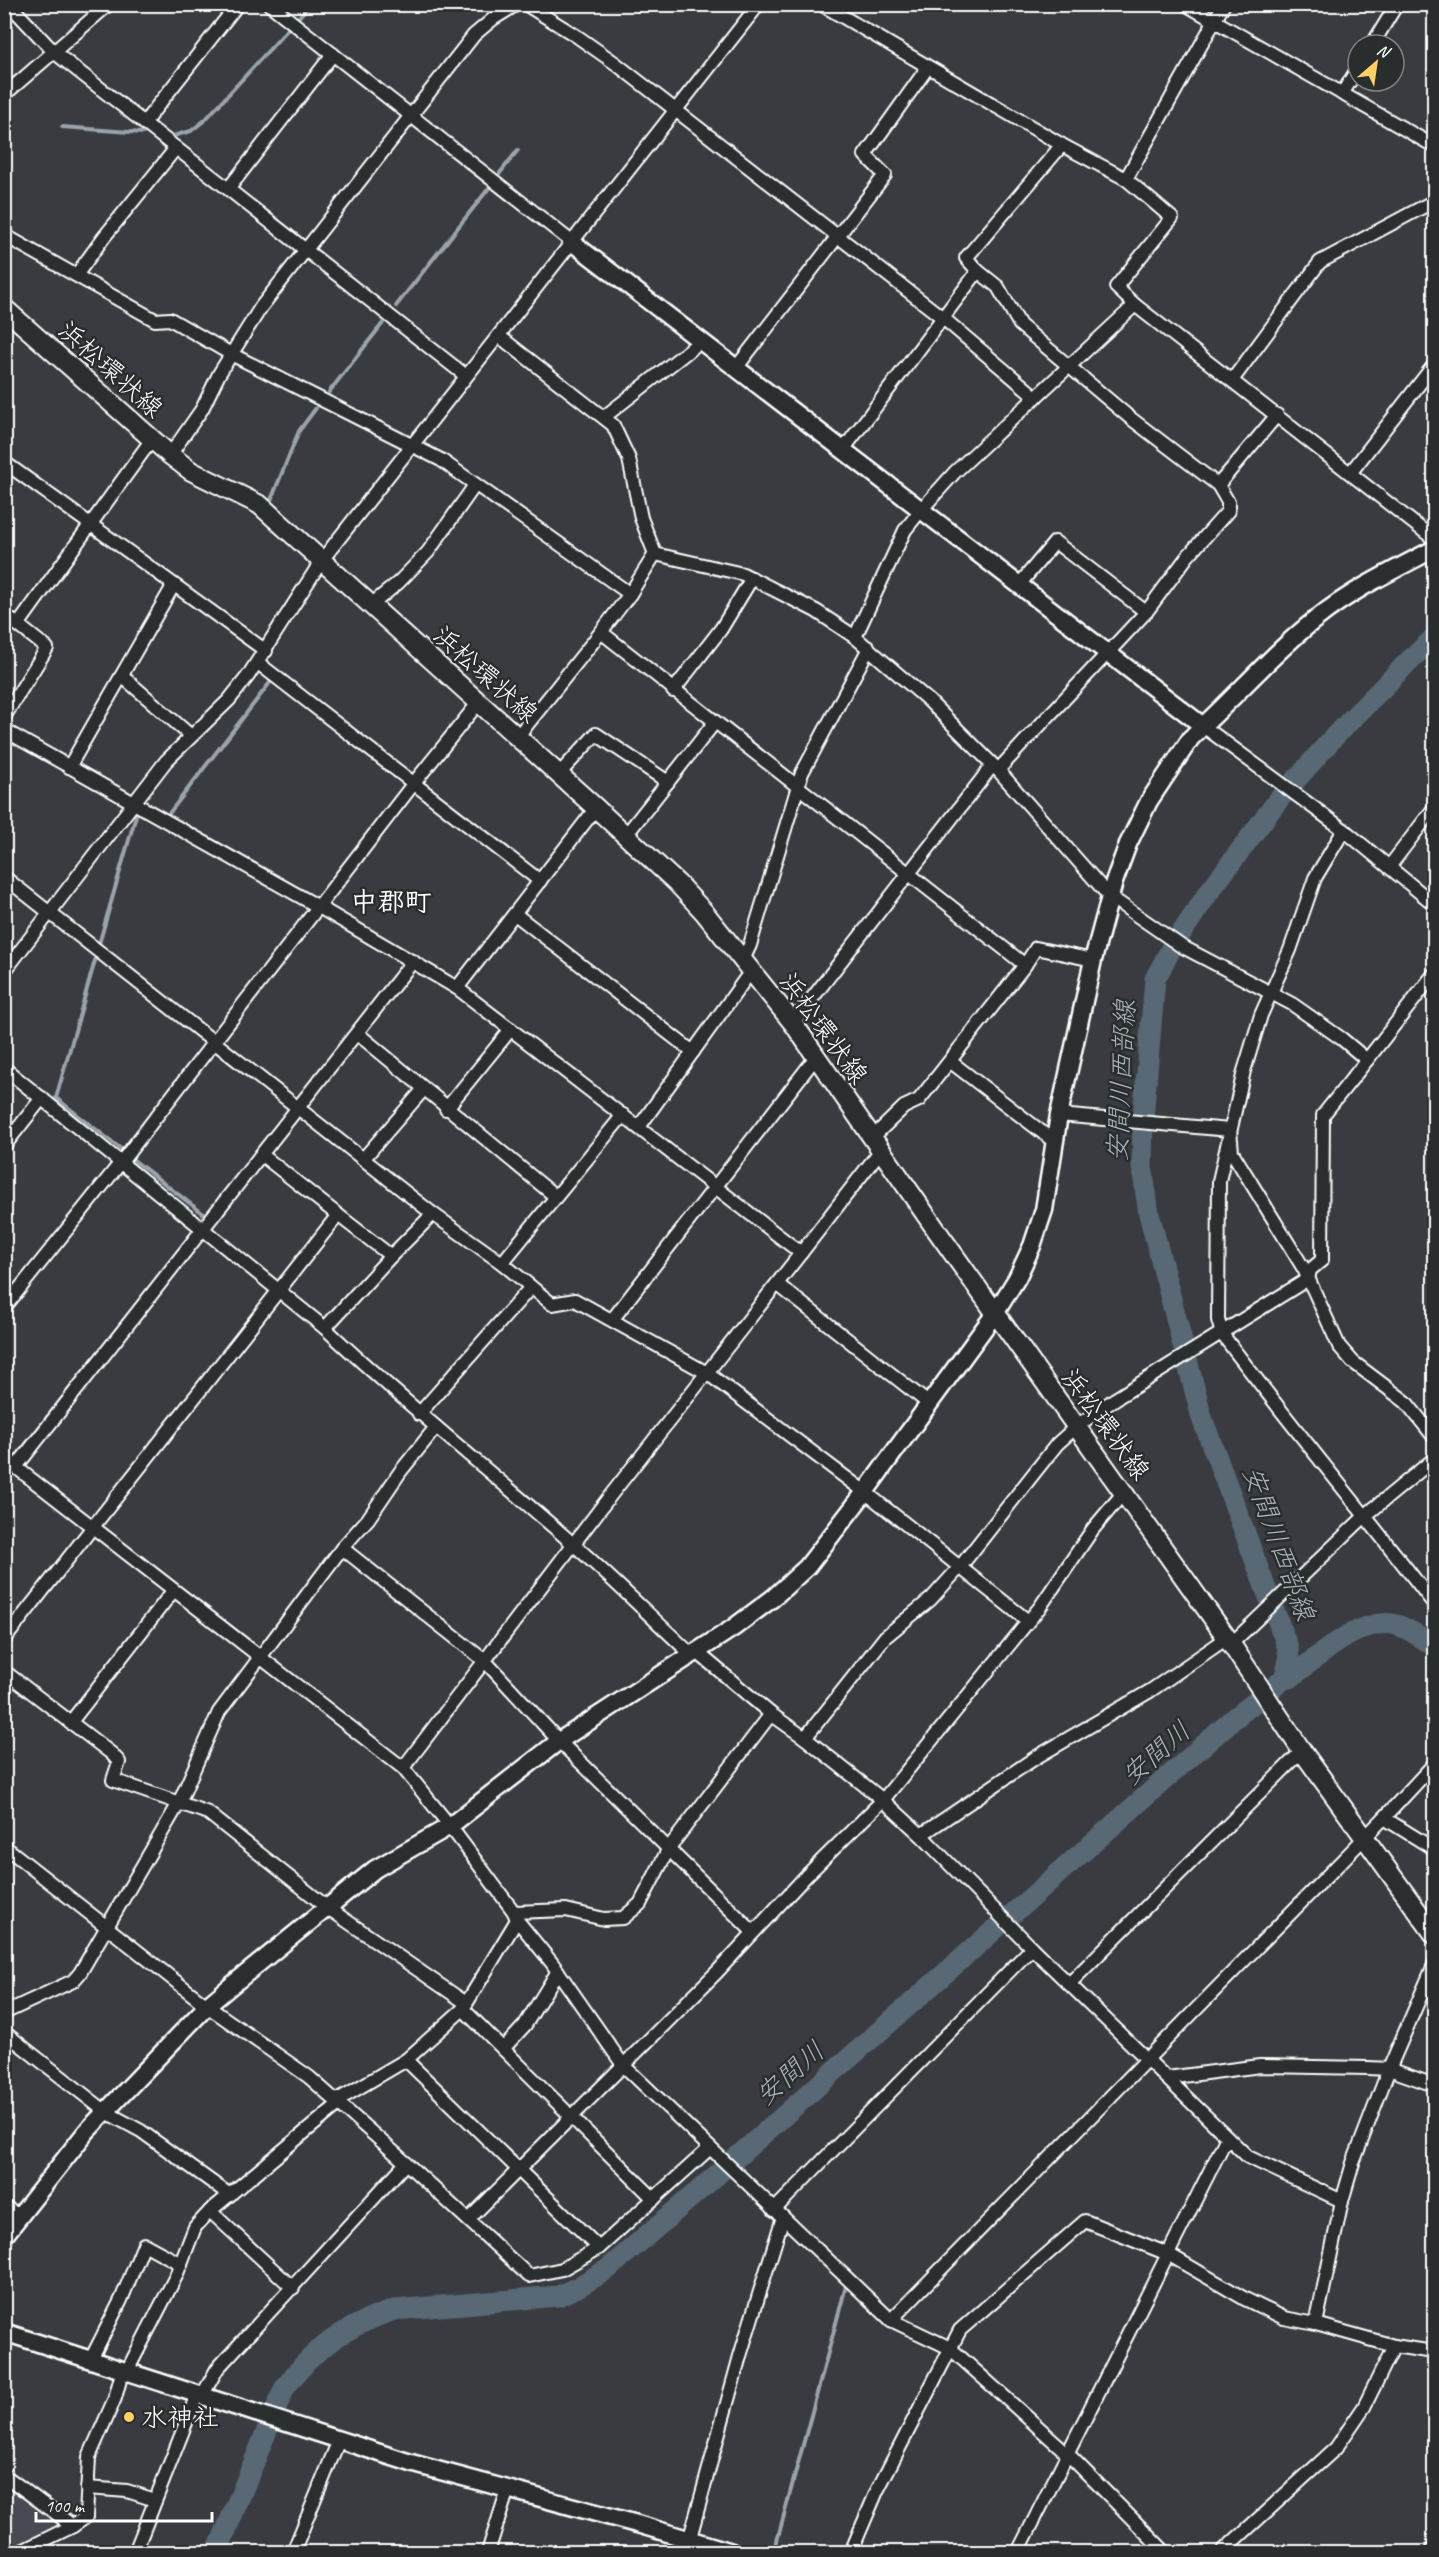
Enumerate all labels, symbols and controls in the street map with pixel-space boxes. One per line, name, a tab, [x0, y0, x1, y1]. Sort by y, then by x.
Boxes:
north arrow	[1346, 33, 1406, 93]
text: N	[1374, 40, 1395, 63]
street label: 浜松環状線	[51, 314, 170, 425]
street label: 浜松環状線	[426, 619, 545, 730]
district label: 中郡町	[351, 885, 432, 919]
street label: 浜松環状線	[772, 966, 875, 1091]
water label: 安間川西部線	[1100, 998, 1142, 1163]
street label: 浜松環状線	[1054, 1362, 1157, 1487]
water label: 安間川西部線	[1235, 1461, 1323, 1626]
water label: 安間川	[1114, 1714, 1198, 1792]
water label: 安間川	[748, 2034, 832, 2112]
place label: 水神社	[141, 2401, 219, 2434]
marker: 水神社	[122, 2410, 136, 2424]
scale bar	[36, 2485, 212, 2523]
text: 100 m	[45, 2495, 86, 2517]

